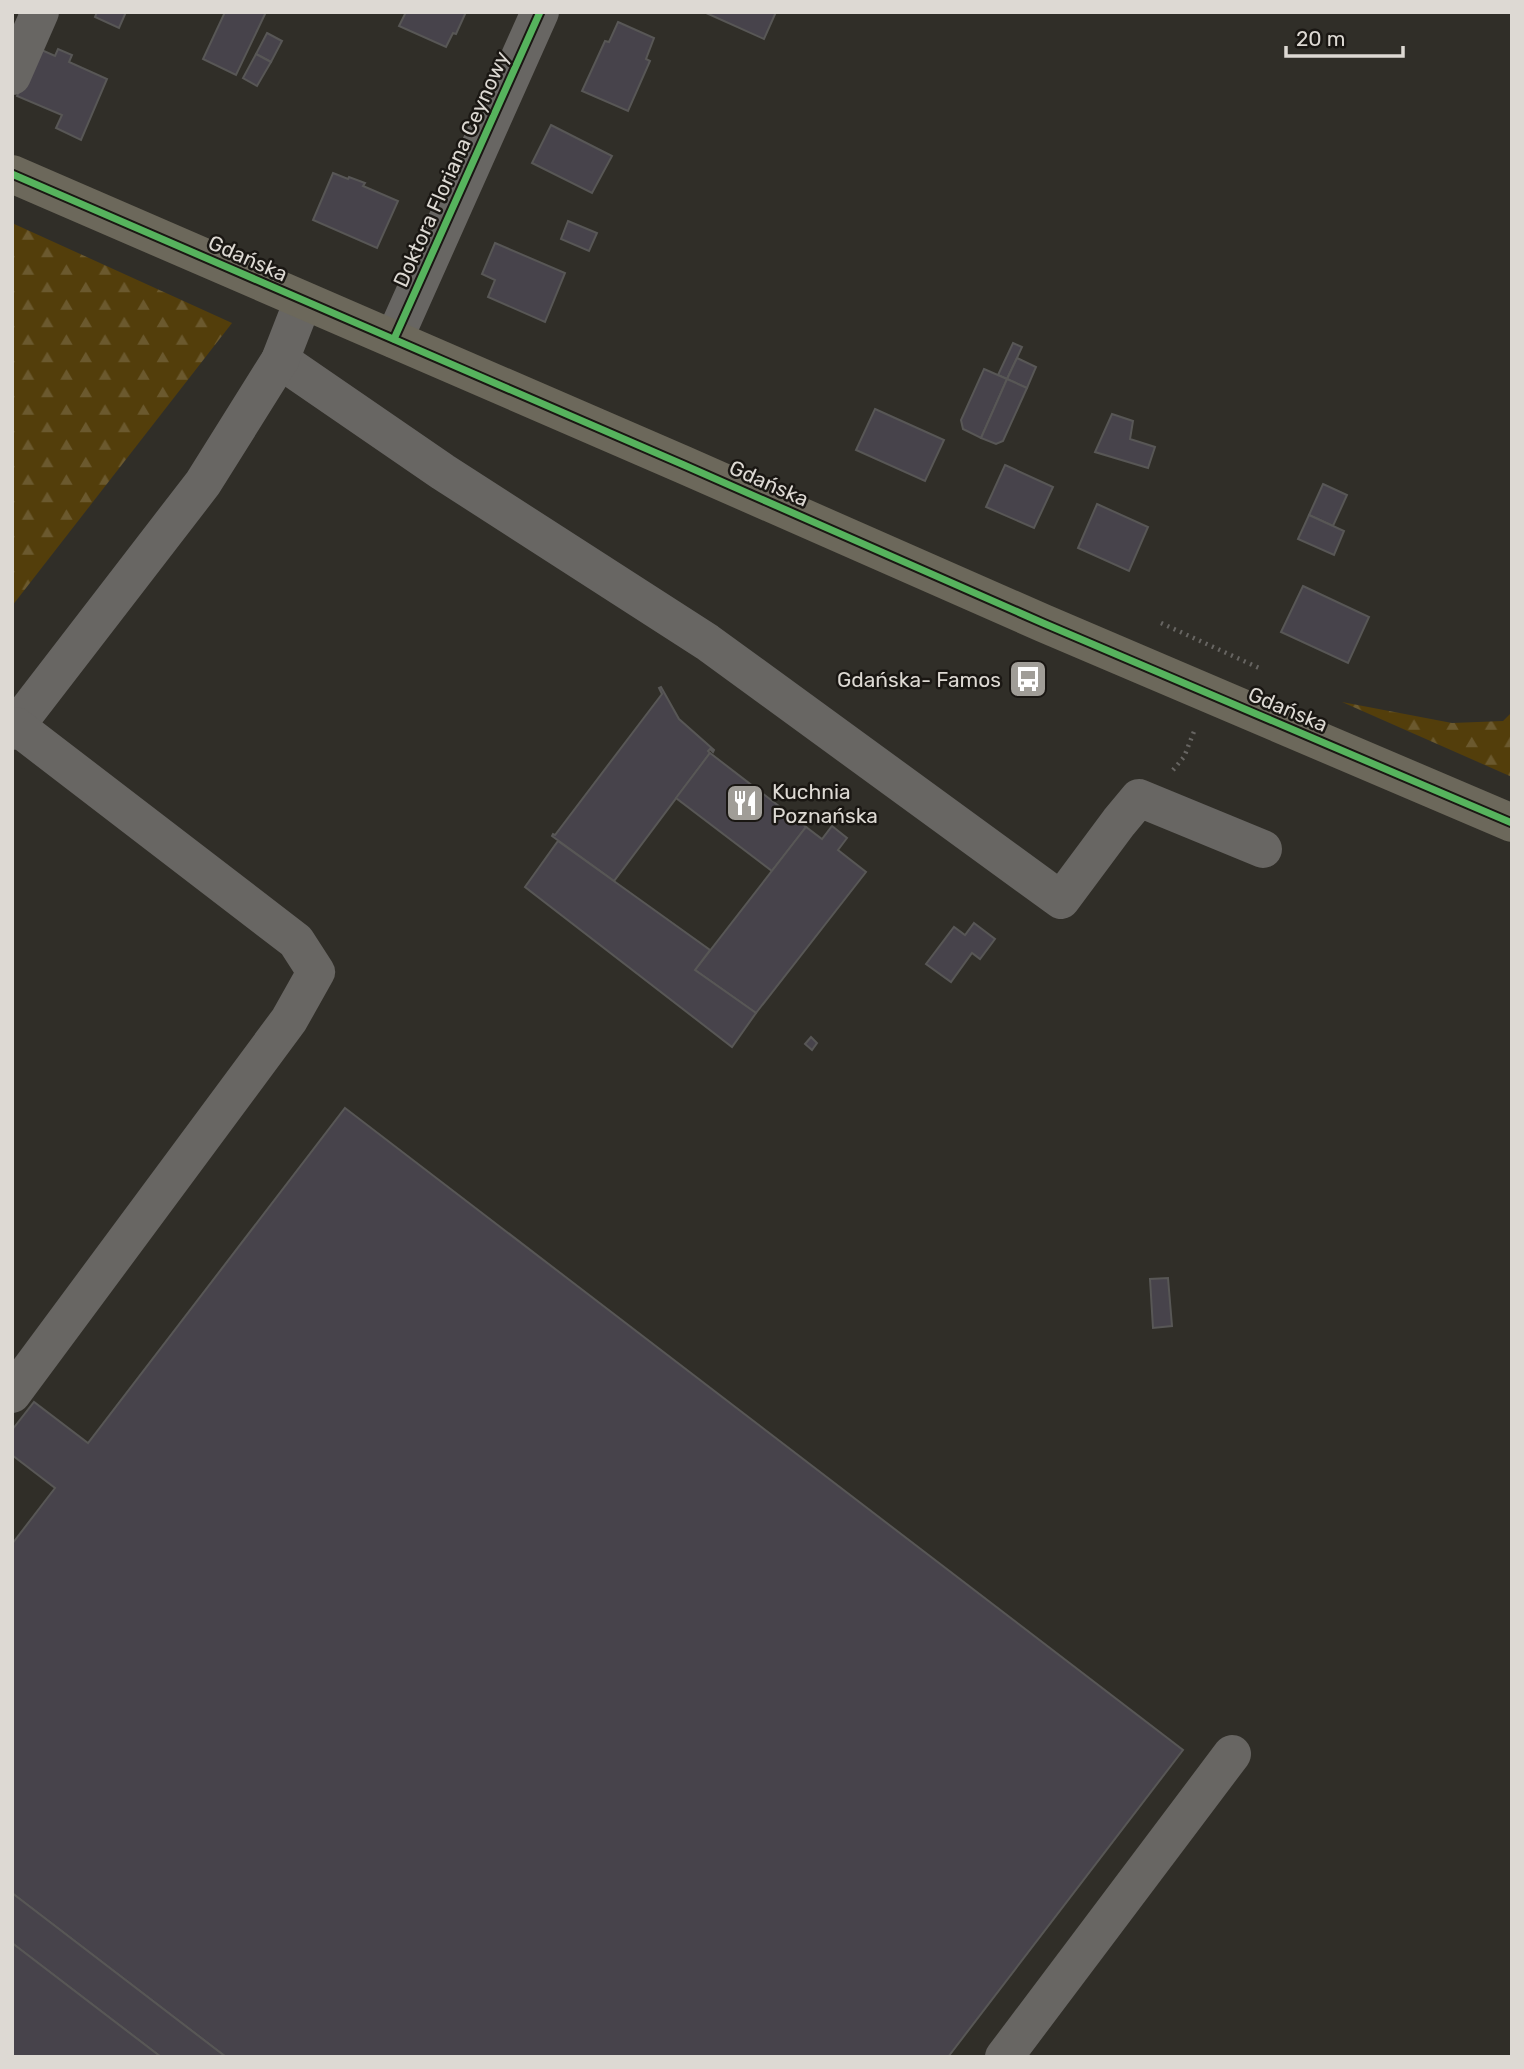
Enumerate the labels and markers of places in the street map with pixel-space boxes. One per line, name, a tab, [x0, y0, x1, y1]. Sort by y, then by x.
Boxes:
bus stop icon: Gdańska- Famos	[1007, 658, 1049, 700]
place label: Gdańska- Famos	[837, 667, 1001, 692]
place label: Kuchnia Poznańska	[772, 779, 878, 828]
restaurant icon: Kuchnia Poznańska	[724, 782, 766, 824]

